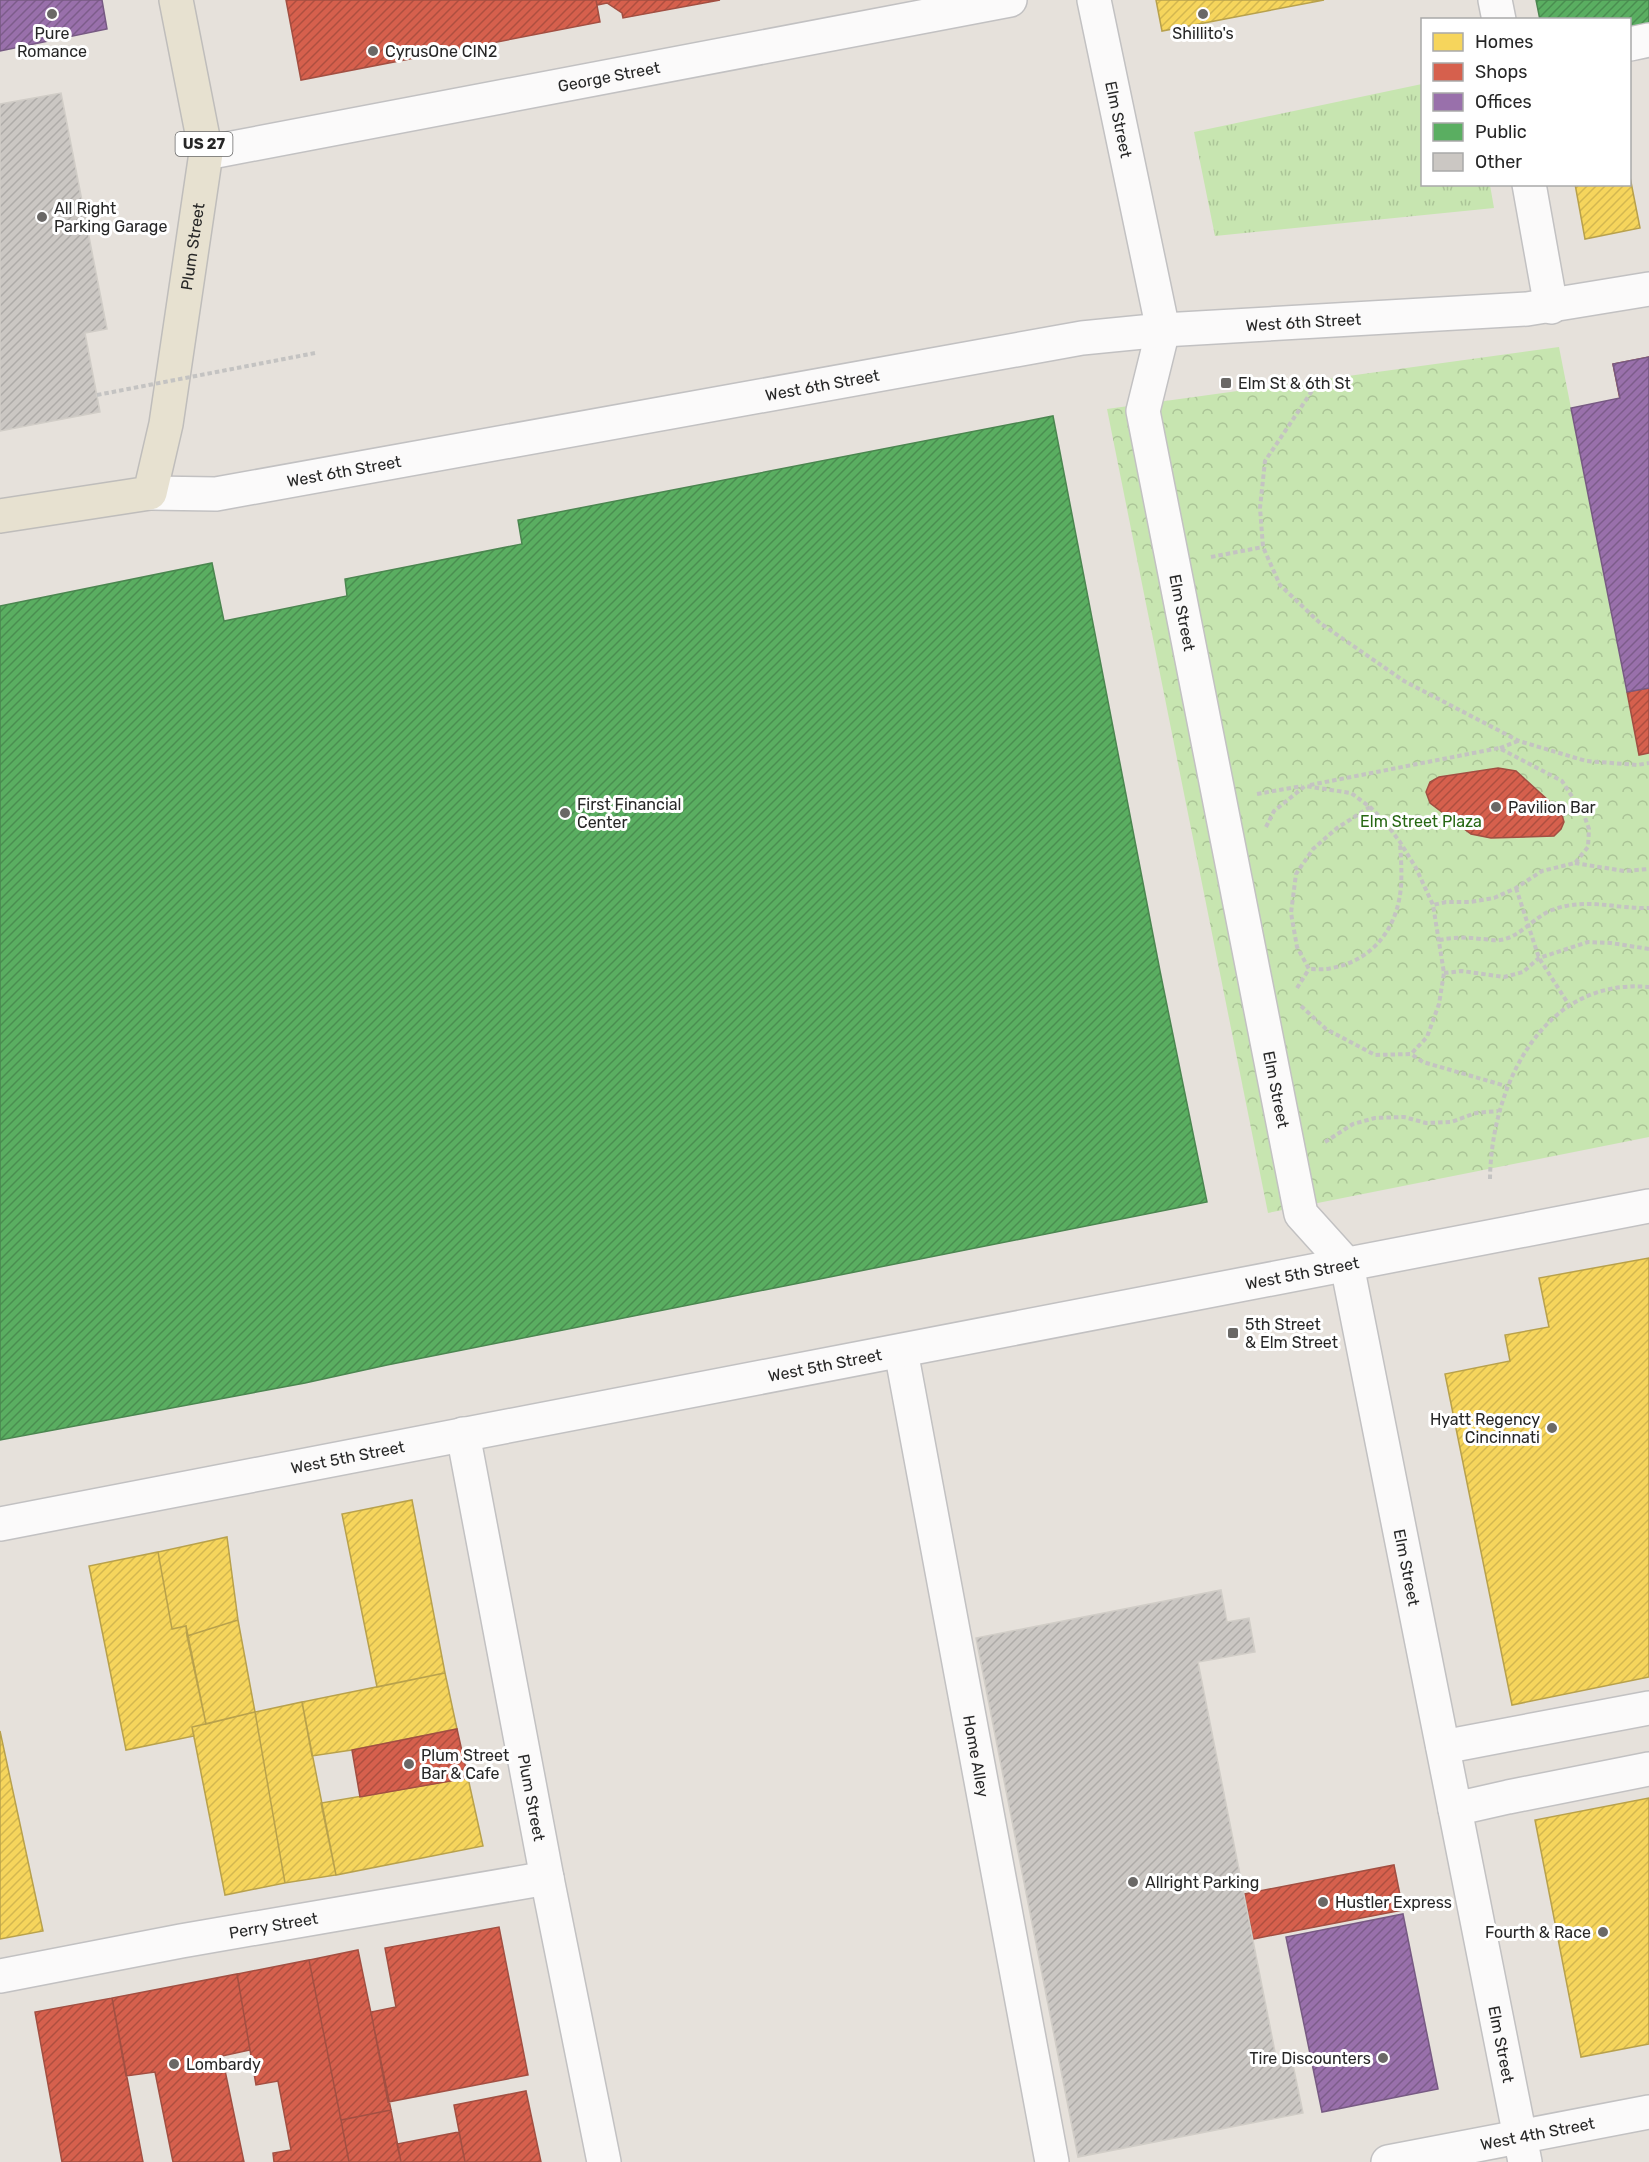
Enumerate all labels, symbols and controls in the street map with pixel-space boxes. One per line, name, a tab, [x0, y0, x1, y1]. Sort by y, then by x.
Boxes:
marker: Pure Romance	[45, 7, 59, 21]
marker: Shillito's	[1196, 7, 1210, 21]
legend	[1421, 18, 1631, 186]
place label: Pure Romance	[17, 24, 87, 61]
place label: Shillito's	[1172, 24, 1234, 43]
text: Homes	[1475, 31, 1533, 53]
place label: CyrusOne CIN2	[385, 42, 497, 61]
marker: CyrusOne CIN2	[366, 44, 380, 58]
street label: George Street	[556, 58, 662, 96]
text: Shops	[1475, 61, 1527, 83]
street label: Elm Street	[1101, 79, 1136, 160]
text: Offices	[1475, 91, 1532, 113]
text: Public	[1475, 121, 1527, 143]
road number: US 27	[176, 132, 232, 156]
text: Other	[1475, 151, 1522, 173]
place label: All Right Parking Garage	[54, 199, 167, 236]
street label: Plum Street	[177, 202, 209, 292]
marker: All Right Parking Garage	[35, 210, 49, 224]
street label: West 6th Street	[1245, 310, 1362, 335]
street label: West 6th Street	[764, 366, 881, 405]
place label: Elm St & 6th St	[1238, 374, 1351, 393]
marker: Elm St & 6th St	[1219, 376, 1233, 390]
street label: West 6th Street	[285, 452, 403, 491]
street label: Elm Street	[1165, 573, 1199, 653]
place label: First Financial Center	[577, 795, 681, 832]
place label: Pavilion Bar	[1508, 798, 1596, 817]
marker: Pavilion Bar	[1489, 800, 1503, 814]
marker: First Financial Center	[558, 806, 572, 820]
park label: Elm Street Plaza	[1360, 812, 1482, 831]
street label: Elm Street	[1259, 1049, 1293, 1130]
street label: West 5th Street	[1244, 1253, 1361, 1294]
place label: 5th Street & Elm Street	[1245, 1315, 1338, 1352]
marker: 5th Street & Elm Street	[1226, 1326, 1240, 1340]
street label: West 5th Street	[766, 1345, 883, 1386]
place label: Hyatt Regency Cincinnati	[1430, 1410, 1540, 1447]
marker: Hyatt Regency Cincinnati	[1545, 1421, 1559, 1435]
street label: West 5th Street	[289, 1437, 406, 1478]
street label: Elm Street	[1390, 1527, 1423, 1608]
street label: Home Alley	[959, 1713, 993, 1799]
place label: Plum Street Bar & Cafe	[421, 1746, 509, 1783]
street label: Plum Street	[514, 1753, 549, 1843]
marker: Plum Street Bar & Cafe	[402, 1757, 416, 1771]
place label: Allright Parking	[1145, 1873, 1259, 1892]
marker: Allright Parking	[1126, 1875, 1140, 1889]
place label: Hustler Express	[1335, 1893, 1452, 1912]
marker: Hustler Express	[1316, 1895, 1330, 1909]
street label: Perry Street	[227, 1909, 319, 1943]
place label: Fourth & Race	[1485, 1923, 1591, 1942]
marker: Fourth & Race	[1596, 1925, 1610, 1939]
street label: Elm Street	[1484, 2004, 1518, 2084]
place label: Tire Discounters	[1249, 2049, 1371, 2068]
marker: Tire Discounters	[1376, 2051, 1390, 2065]
place label: Lombardy	[186, 2055, 261, 2074]
marker: Lombardy	[167, 2057, 181, 2071]
street label: West 4th Street	[1479, 2114, 1596, 2154]

